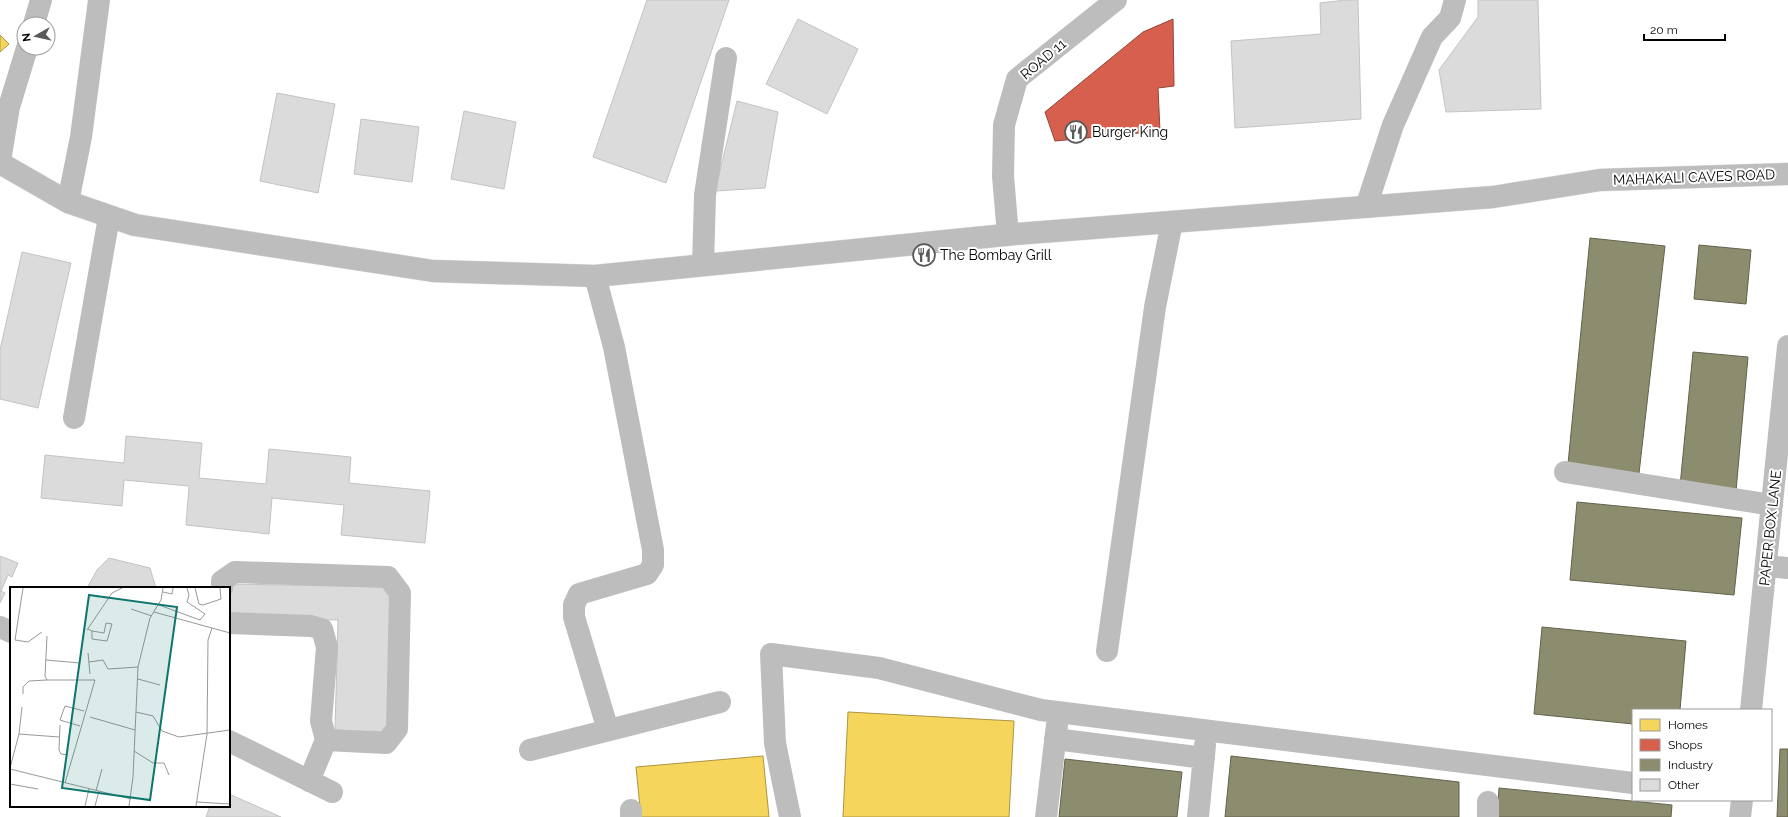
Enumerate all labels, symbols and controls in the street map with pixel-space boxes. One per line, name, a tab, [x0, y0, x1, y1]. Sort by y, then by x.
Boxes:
north arrow	[16, 16, 56, 56]
scale bar	[1644, 16, 1725, 42]
text: 20 m	[1650, 23, 1678, 37]
text: N	[20, 32, 34, 42]
street label: ROAD 11	[1017, 35, 1069, 83]
restaurant icon: Burger King	[1063, 119, 1089, 145]
place label: Burger King	[1092, 124, 1168, 140]
street label: MAHAKALI CAVES ROAD	[1613, 166, 1775, 188]
restaurant icon: The Bombay Grill	[911, 242, 937, 268]
place label: The Bombay Grill	[940, 247, 1052, 263]
street label: PAPER BOX LANE	[1756, 469, 1784, 587]
inset map	[10, 587, 230, 807]
legend	[1632, 709, 1772, 801]
text: Homes	[1668, 718, 1708, 732]
text: Shops	[1668, 738, 1703, 752]
text: Industry	[1668, 758, 1714, 772]
text: Other	[1668, 778, 1700, 792]

